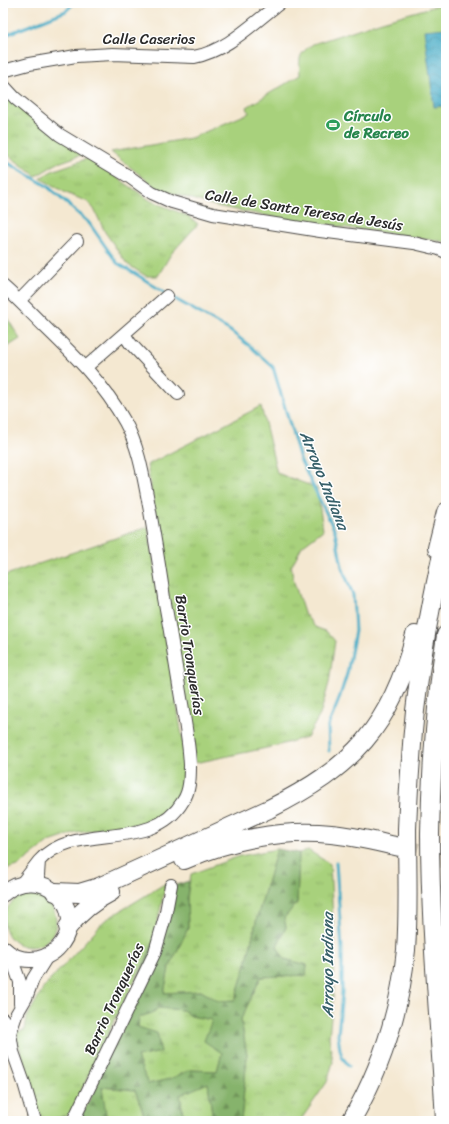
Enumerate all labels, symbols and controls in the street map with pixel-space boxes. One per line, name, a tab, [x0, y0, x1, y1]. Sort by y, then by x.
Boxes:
street label: Calle Caserios	[103, 26, 195, 52]
place label: Círculo de Recreo	[343, 103, 409, 146]
sports icon: Círculo de Recreo	[325, 117, 341, 133]
street label: Calle de Santa Teresa de Jesús	[203, 182, 405, 238]
water label: Arroyo Indiana	[291, 425, 358, 536]
street label: Barrio Tronquerías	[168, 593, 212, 717]
water label: Arroyo Indiana	[313, 911, 342, 1018]
street label: Barrio Tronquerías	[77, 938, 151, 1059]

